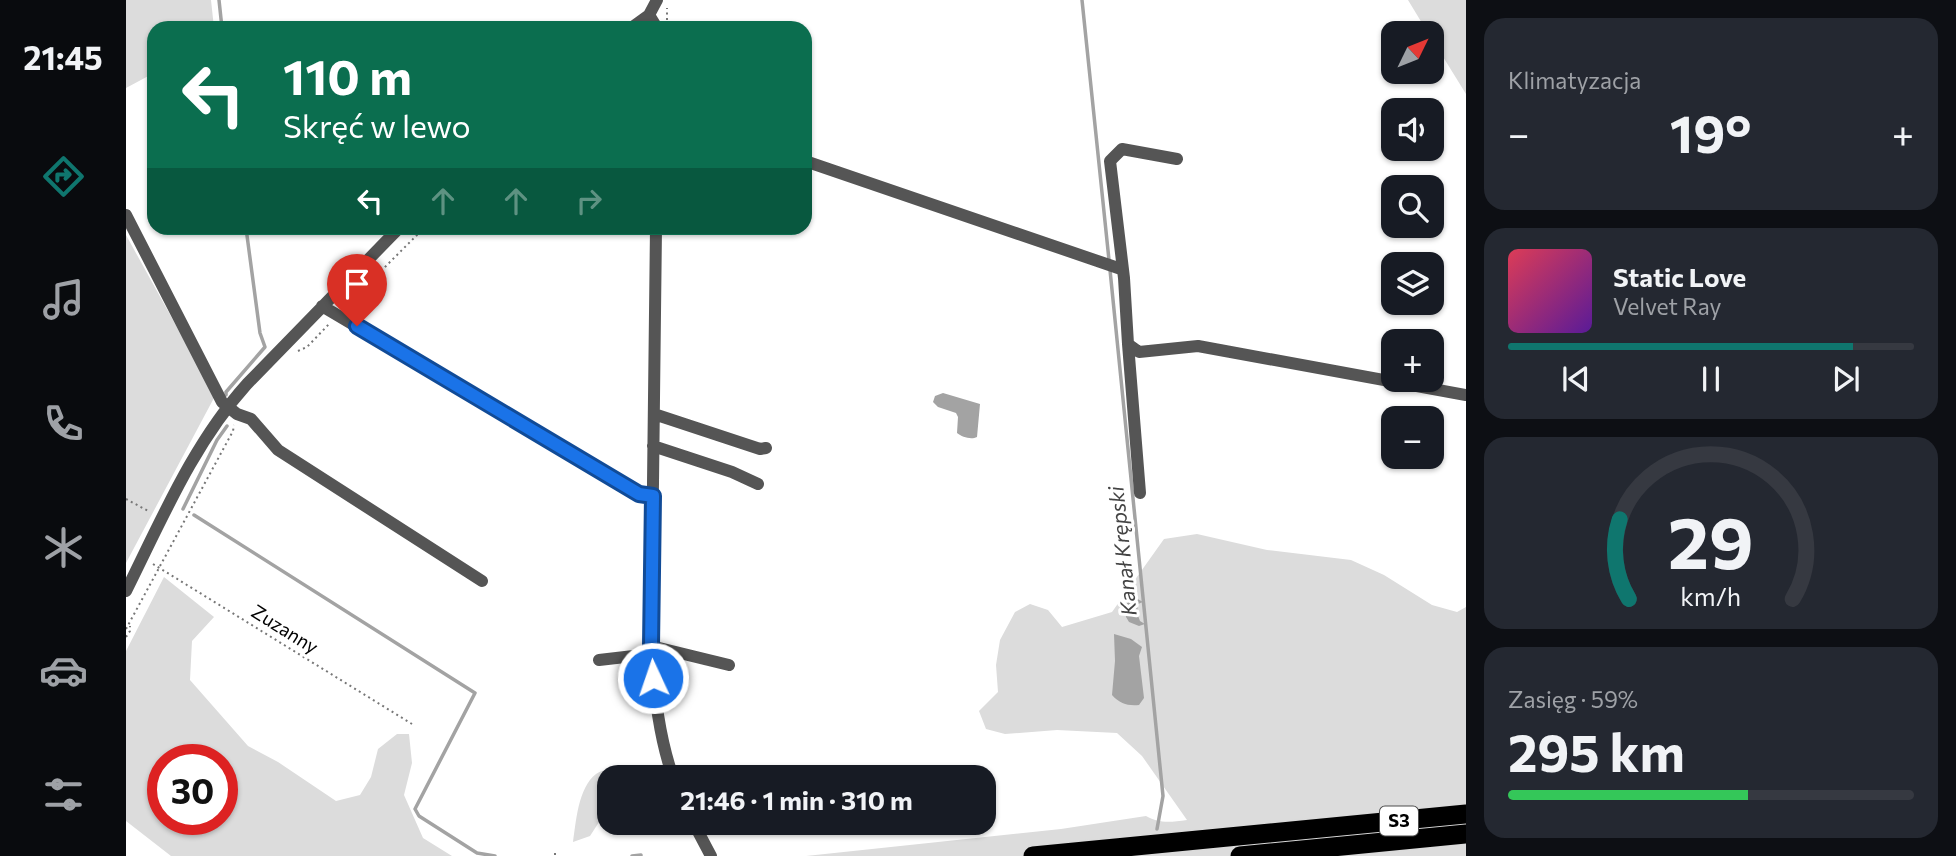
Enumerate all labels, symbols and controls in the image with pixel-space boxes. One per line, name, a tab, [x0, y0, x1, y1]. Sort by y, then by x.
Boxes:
north arrow	[1381, 21, 1444, 84]
map controls	[1381, 21, 1444, 469]
text: 21:45	[23, 37, 103, 77]
text: 110 m	[283, 45, 412, 105]
icon: left	[168, 49, 259, 140]
text: Klimatyzacja	[1508, 66, 1641, 94]
button: sound	[1381, 98, 1444, 161]
text: 19°	[1670, 100, 1751, 164]
text: Skręć w lewo	[283, 105, 471, 145]
text: −	[1508, 109, 1530, 156]
text: +	[1892, 109, 1914, 156]
icon: directions	[39, 152, 88, 201]
button: search	[1381, 175, 1444, 238]
icon: left	[351, 182, 389, 220]
icon: ahead	[424, 182, 462, 220]
icon: ahead	[497, 182, 535, 220]
icon: right	[570, 182, 608, 220]
button: layers	[1381, 252, 1444, 315]
pin	[327, 254, 387, 326]
text: Static Love	[1613, 261, 1746, 292]
icon: arrive	[338, 265, 376, 303]
icon: music	[39, 275, 88, 324]
text: Velvet Ray	[1613, 292, 1721, 320]
button: +	[1381, 329, 1444, 392]
icon: previous	[1557, 360, 1595, 398]
icon: pause	[1692, 360, 1730, 398]
icon: next	[1827, 360, 1865, 398]
icon: phone	[39, 399, 88, 448]
button: −	[1381, 406, 1444, 469]
water label: Kanał Krępski	[1102, 485, 1141, 617]
text: 29	[1668, 495, 1754, 584]
icon: climate	[39, 523, 88, 572]
text: km/h	[1681, 581, 1741, 611]
street label: Zuzanny	[248, 599, 323, 658]
position arrow	[616, 641, 690, 715]
icon: car	[39, 646, 88, 695]
text: Zasięg · 59%	[1508, 685, 1638, 713]
text: 295 km	[1508, 719, 1685, 783]
speed limit sign: 30	[147, 744, 238, 835]
icon: filters	[39, 770, 88, 819]
text: 21:46 · 1 min · 310 m	[680, 784, 913, 815]
road number: S3	[1380, 806, 1418, 836]

